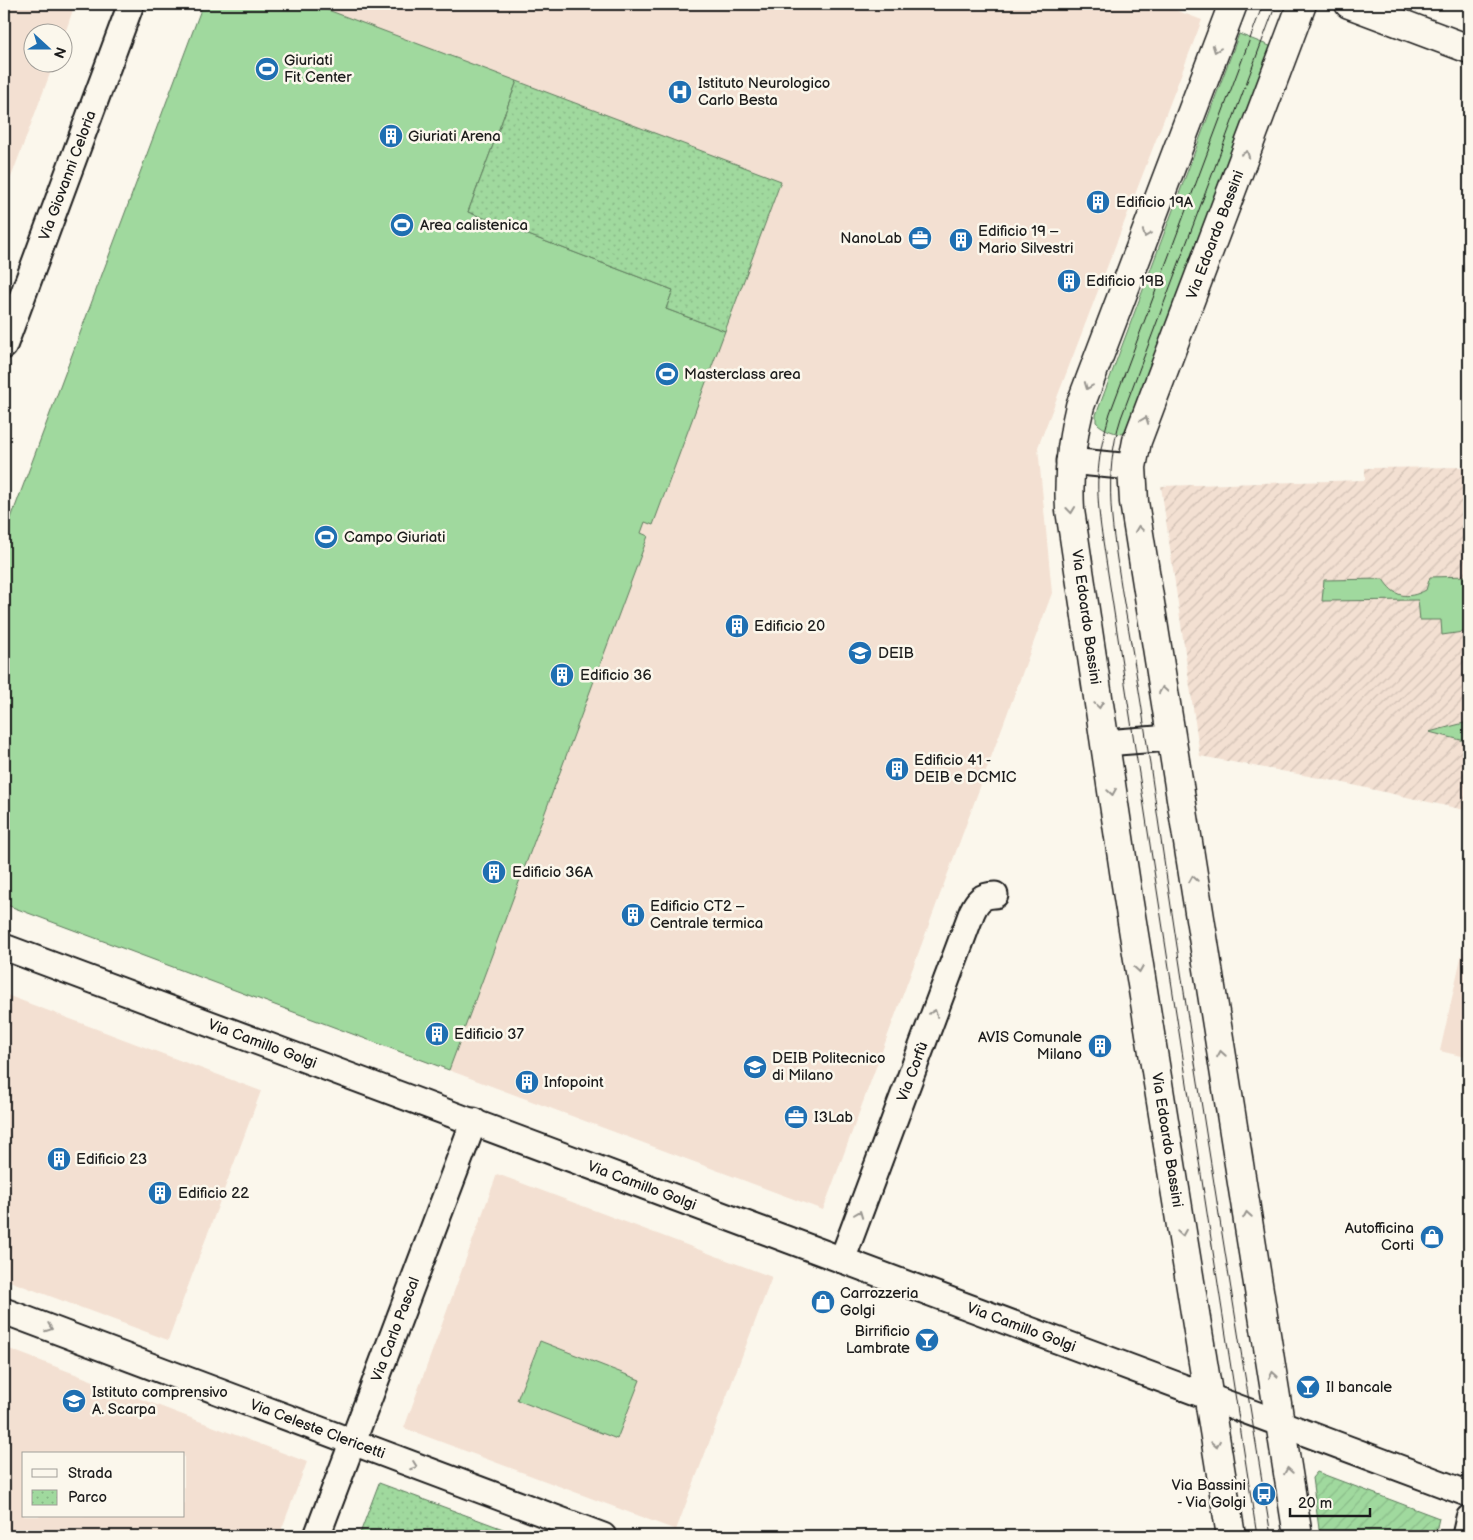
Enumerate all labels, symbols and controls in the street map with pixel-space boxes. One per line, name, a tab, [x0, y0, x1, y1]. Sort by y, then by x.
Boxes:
north arrow	[22, 22, 72, 72]
one-way arrow	[1211, 44, 1222, 53]
text: N	[50, 45, 69, 60]
place label: Giuriati Fit Center	[284, 51, 352, 87]
sports icon: Giuriati Fit Center	[254, 56, 280, 82]
place label: Istituto Neurologico Carlo Besta	[698, 74, 830, 110]
hospital icon: Istituto Neurologico Carlo Besta	[667, 79, 693, 105]
street label: Via Giovanni Celoria	[35, 108, 100, 243]
building icon: Giuriati Arena	[378, 123, 404, 149]
place label: Giuriati Arena	[408, 127, 501, 146]
one-way arrow	[1239, 150, 1250, 159]
street label: Via Edoardo Bassini	[1182, 168, 1248, 302]
building icon: Edificio 19A	[1085, 189, 1111, 215]
place label: Edificio 19A	[1116, 193, 1194, 212]
sports icon: Area calistenica	[389, 212, 415, 238]
place label: Area calistenica	[420, 216, 528, 235]
place label: Edificio 19 – Mario Silvestri	[978, 222, 1073, 258]
office icon: NanoLab	[907, 225, 933, 251]
building icon: Edificio 19 – Mario Silvestri	[948, 227, 974, 253]
place label: NanoLab	[840, 229, 903, 248]
one-way arrow	[1141, 229, 1152, 238]
building icon: Edificio 19B	[1056, 268, 1082, 294]
place label: Edificio 19B	[1086, 272, 1164, 291]
sports icon: Masterclass area	[654, 361, 680, 387]
place label: Masterclass area	[684, 365, 801, 384]
one-way arrow	[1084, 381, 1094, 390]
one-way arrow	[1139, 417, 1149, 425]
one-way arrow	[1065, 506, 1076, 514]
sports icon: Campo Giuriati	[313, 524, 339, 550]
one-way arrow	[1134, 525, 1144, 533]
place label: Campo Giuriati	[344, 528, 445, 547]
street label: Via Edoardo Bassini	[1067, 548, 1105, 686]
building icon: Edificio 20	[724, 613, 750, 639]
place label: Edificio 20	[754, 617, 825, 636]
school or university icon: DEIB	[847, 640, 873, 666]
place label: DEIB	[878, 644, 914, 663]
building icon: Edificio 36	[549, 662, 575, 688]
place label: Edificio 36	[580, 666, 652, 685]
one-way arrow	[1158, 685, 1168, 694]
one-way arrow	[1093, 702, 1104, 710]
place label: Edificio 41 - DEIB e DCMIC	[914, 751, 1017, 787]
building icon: Edificio 41 - DEIB e DCMIC	[884, 756, 910, 782]
one-way arrow	[1106, 788, 1117, 796]
building icon: Edificio 36A	[481, 859, 507, 885]
place label: Edificio 36A	[512, 863, 594, 882]
one-way arrow	[1189, 874, 1199, 883]
place label: Edificio CT2 – Centrale termica	[650, 897, 763, 933]
building icon: Edificio CT2 – Centrale termica	[620, 902, 646, 928]
one-way arrow	[1134, 964, 1144, 973]
one-way arrow	[928, 1009, 938, 1017]
street label: Via Camillo Golgi	[205, 1015, 320, 1073]
building icon: Edificio 37	[424, 1021, 450, 1047]
place label: Edificio 37	[454, 1025, 525, 1044]
place label: AVIS Comunale Milano	[978, 1028, 1082, 1064]
building icon: AVIS Comunale Milano	[1087, 1033, 1113, 1059]
street label: Via Corfù	[892, 1039, 932, 1104]
place label: DEIB Politecnico di Milano	[772, 1049, 886, 1085]
one-way arrow	[1217, 1050, 1227, 1059]
school or university icon: DEIB Politecnico di Milano	[742, 1054, 768, 1080]
building icon: Infopoint	[514, 1069, 540, 1095]
street label: Via Edoardo Bassini	[1147, 1071, 1187, 1209]
place label: Infopoint	[544, 1073, 604, 1092]
office icon: I3Lab	[783, 1104, 809, 1130]
place label: I3Lab	[814, 1108, 854, 1127]
building icon: Edificio 23	[46, 1146, 72, 1172]
place label: Edificio 23	[76, 1150, 147, 1169]
street label: Via Camillo Golgi	[585, 1156, 699, 1214]
building icon: Edificio 22	[147, 1180, 173, 1206]
place label: Edificio 22	[178, 1184, 249, 1203]
one-way arrow	[853, 1210, 863, 1219]
one-way arrow	[1242, 1210, 1253, 1218]
place label: Autofficina Corti	[1345, 1219, 1414, 1255]
shop icon: Autofficina Corti	[1419, 1224, 1445, 1250]
one-way arrow	[1176, 1229, 1187, 1237]
street label: Via Carlo Pascal	[367, 1274, 424, 1384]
place label: Carrozzeria Golgi	[840, 1284, 919, 1320]
shop icon: Carrozzeria Golgi	[810, 1289, 836, 1315]
street label: Via Camillo Golgi	[964, 1298, 1079, 1356]
one-way arrow	[45, 1322, 53, 1332]
place label: Birrificio Lambrate	[846, 1322, 910, 1358]
bar icon: Birrificio Lambrate	[914, 1327, 940, 1353]
one-way arrow	[1268, 1371, 1278, 1379]
bar icon: Il bancale	[1295, 1374, 1321, 1400]
place label: Il bancale	[1326, 1378, 1392, 1397]
place label: Istituto comprensivo A. Scarpa	[92, 1383, 228, 1419]
school or university icon: Istituto comprensivo A. Scarpa	[61, 1388, 87, 1414]
street label: Via Celeste Clericetti	[247, 1395, 388, 1463]
one-way arrow	[1211, 1440, 1221, 1449]
legend	[22, 1452, 185, 1518]
one-way arrow	[410, 1460, 418, 1470]
text: Strada	[68, 1464, 112, 1483]
one-way arrow	[1283, 1466, 1294, 1474]
place label: Via Bassini - Via Golgi	[1172, 1476, 1246, 1512]
bus stop icon: Via Bassini - Via Golgi	[1251, 1481, 1277, 1507]
scale bar	[1290, 1485, 1370, 1517]
text: Parco	[68, 1488, 107, 1507]
text: 20 m	[1298, 1494, 1332, 1513]

